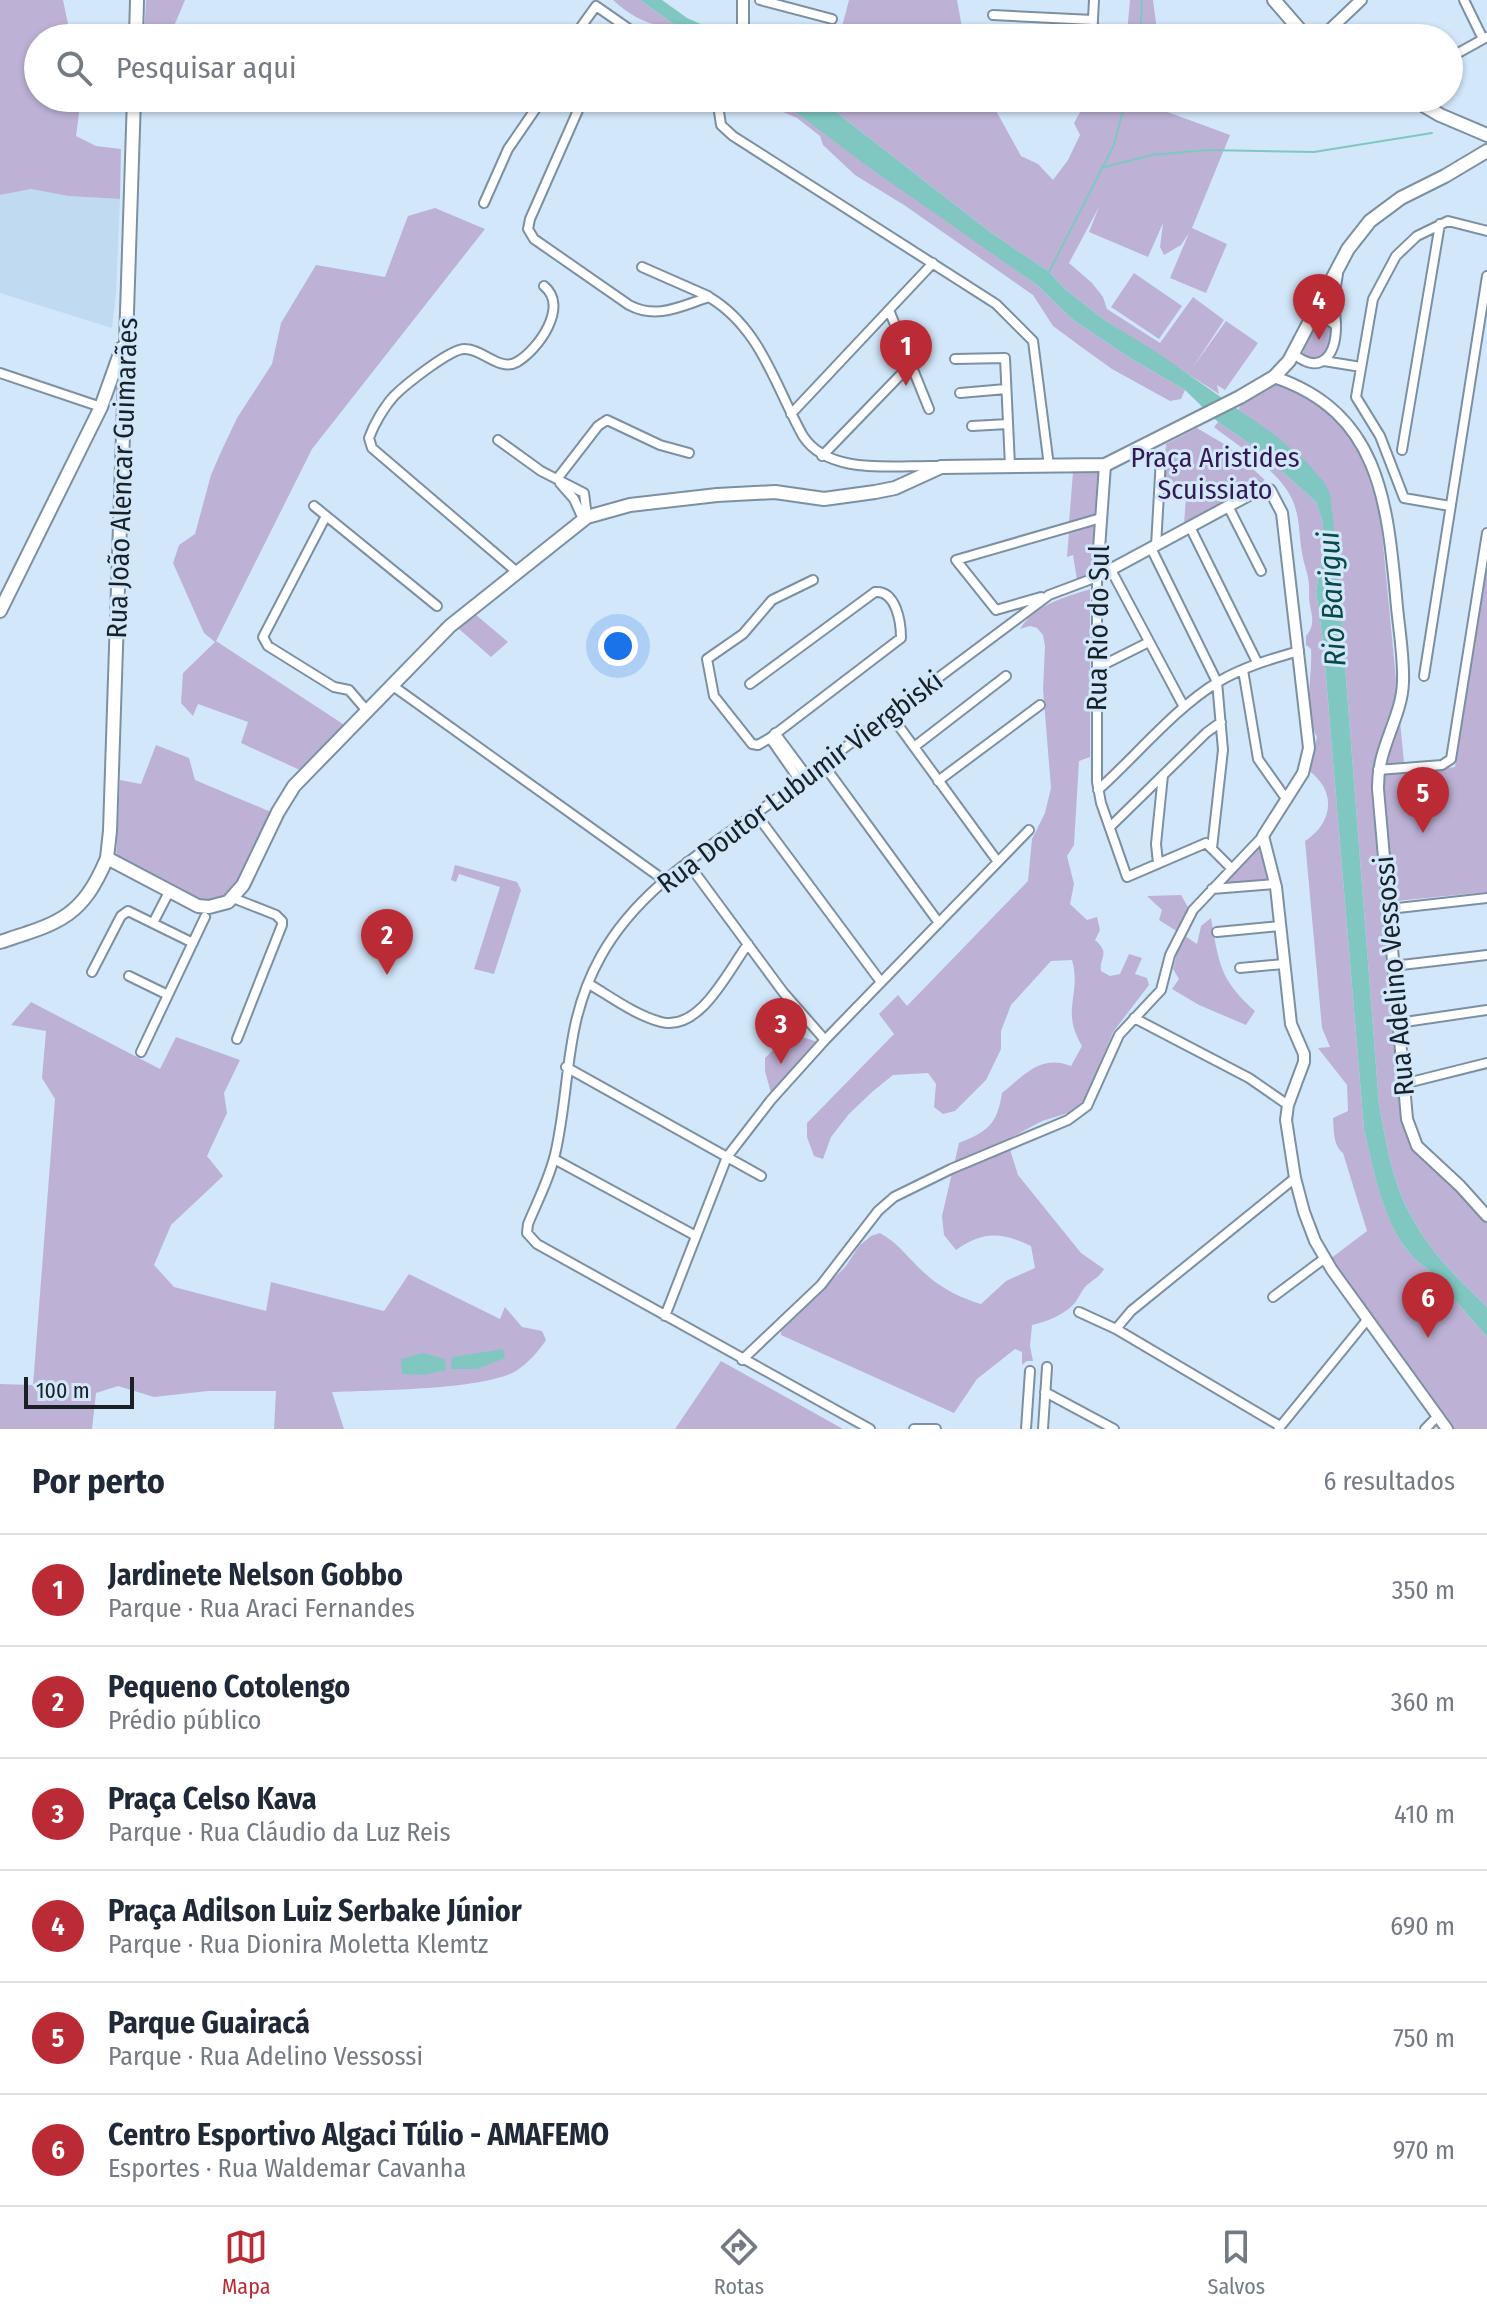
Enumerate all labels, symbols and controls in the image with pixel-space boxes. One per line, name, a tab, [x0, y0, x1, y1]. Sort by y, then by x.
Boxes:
search box	[24, 24, 1463, 112]
icon: search	[52, 46, 96, 90]
text: Pesquisar aqui	[116, 50, 297, 86]
pin: 4	[1293, 274, 1345, 340]
street label: Rua João Alencar Guimarães	[100, 317, 144, 639]
pin: 1	[880, 320, 932, 386]
park label: Praça Aristides Scuissiato	[1130, 441, 1300, 506]
water label: Rio Barigui	[1310, 530, 1354, 667]
street label: Rua Rio do Sul	[1080, 545, 1116, 711]
your location	[598, 626, 638, 666]
street label: Rua Doutor Lubumir Viergbiski	[651, 664, 949, 900]
pin: 5	[1397, 767, 1449, 833]
street label: Rua Adelino Vessossi	[1367, 855, 1421, 1097]
pin: 2	[361, 909, 413, 975]
pin: 3	[755, 998, 807, 1064]
pin: 6	[1402, 1272, 1454, 1338]
scale bar	[24, 1373, 134, 1409]
text: 100 m	[36, 1377, 90, 1404]
text: Por perto	[32, 1461, 165, 1502]
text: 6 resultados	[1323, 1466, 1455, 1497]
text: Jardinete Nelson Gobbo	[108, 1557, 403, 1593]
text: 1	[53, 1575, 64, 1606]
text: 350 m	[1392, 1575, 1455, 1606]
text: Parque · Rua Araci Fernandes	[108, 1593, 415, 1624]
text: Pequeno Cotolengo	[108, 1669, 350, 1705]
text: 2	[52, 1687, 64, 1718]
text: 360 m	[1391, 1687, 1455, 1718]
text: Prédio público	[108, 1705, 262, 1736]
text: Praça Celso Kava	[108, 1781, 317, 1817]
text: 3	[52, 1799, 64, 1830]
text: 410 m	[1394, 1799, 1455, 1830]
text: Parque · Rua Cláudio da Luz Reis	[108, 1817, 451, 1848]
text: Praça Adilson Luiz Serbake Júnior	[108, 1893, 522, 1929]
text: 4	[51, 1911, 65, 1942]
text: 690 m	[1390, 1911, 1455, 1942]
text: Parque · Rua Dionira Moletta Klemtz	[108, 1929, 488, 1960]
text: Parque Guairacá	[108, 2005, 310, 2041]
text: 5	[52, 2023, 64, 2054]
text: 750 m	[1393, 2023, 1455, 2054]
text: Parque · Rua Adelino Vessossi	[108, 2041, 423, 2072]
text: Centro Esportivo Algaci Túlio - AMAFEMO	[108, 2117, 609, 2153]
text: 6	[51, 2135, 65, 2166]
text: 970 m	[1393, 2135, 1455, 2166]
text: Esportes · Rua Waldemar Cavanha	[108, 2153, 466, 2184]
tab: Mapa	[222, 2225, 270, 2300]
tab: Rotas	[714, 2225, 764, 2300]
tab: Salvos	[1208, 2225, 1265, 2300]

